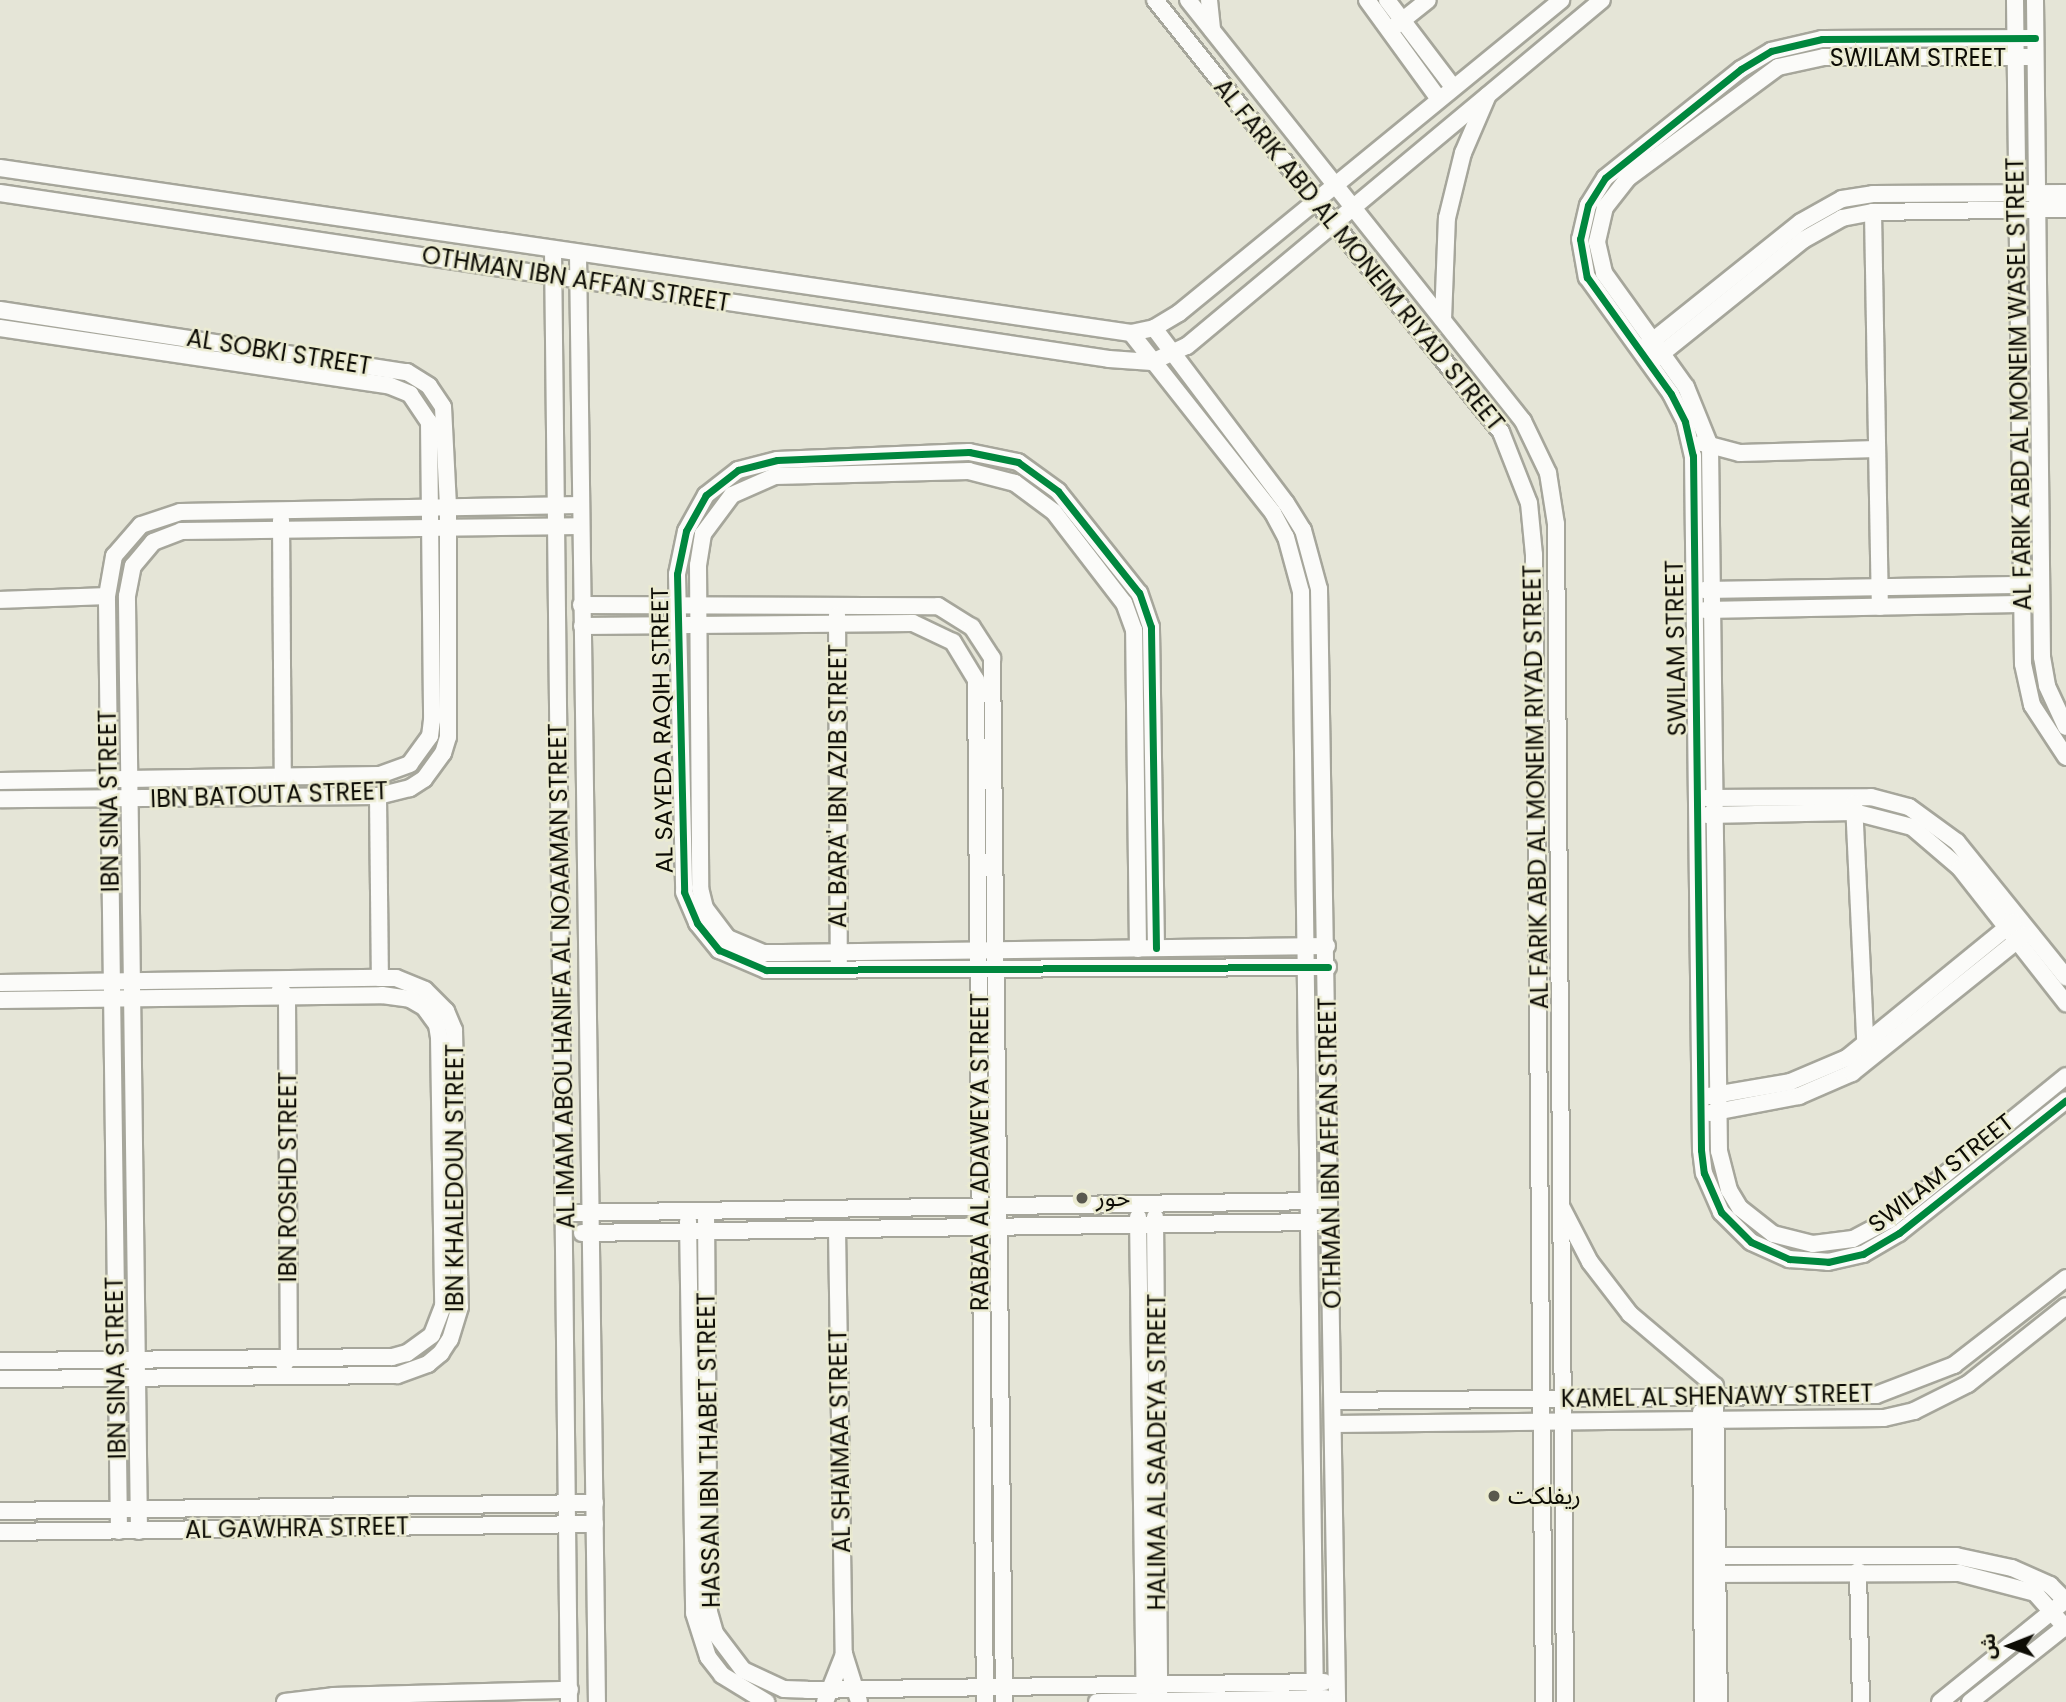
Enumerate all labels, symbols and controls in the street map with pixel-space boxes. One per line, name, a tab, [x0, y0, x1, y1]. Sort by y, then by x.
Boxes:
street label: SWILAM STREET	[1830, 44, 2006, 72]
street label: AL FARIK ABD AL MONEIM RIYAD STREET	[1208, 73, 1510, 437]
street label: AL FARIK ABD AL MONEIM WASEL STREET	[2001, 157, 2037, 611]
street label: OTHMAN IBN AFFAN STREET	[420, 240, 732, 318]
street label: AL SOBKI STREET	[185, 323, 373, 381]
street label: SWILAM STREET	[1660, 560, 1692, 736]
street label: AL FARIK ABD AL MONEIM RIYAD STREET	[1518, 564, 1554, 1010]
street label: AL SAYEDA RAQIH STREET	[645, 586, 679, 874]
street label: AL BARA' IBN AZIB STREET	[824, 644, 852, 928]
street label: IBN SINA STREET	[93, 709, 125, 893]
street label: AL IMAM ABOU HANIFA AL NOAAMAN STREET	[543, 723, 581, 1229]
street label: IBN BATOUTA STREET	[150, 776, 388, 814]
street label: RABAA AL ADAWEYA STREET	[966, 993, 994, 1311]
street label: OTHMAN IBN AFFAN STREET	[1313, 997, 1347, 1309]
street label: IBN KHALEDOUN STREET	[441, 1044, 469, 1312]
street label: IBN ROSHD STREET	[274, 1072, 302, 1282]
street label: SWILAM STREET	[1863, 1107, 2019, 1239]
place label: حور	[1096, 1184, 1130, 1212]
marker: حور	[1074, 1190, 1090, 1206]
street label: IBN SINA STREET	[100, 1276, 132, 1460]
street label: HASSAN IBN THABET STREET	[692, 1292, 726, 1608]
street label: HALIMA AL SAADEYA STREET	[1143, 1294, 1171, 1610]
street label: AL SHAIMAA STREET	[824, 1329, 856, 1553]
street label: KAMEL AL SHENAWY STREET	[1561, 1379, 1873, 1413]
place label: ريفلكت	[1508, 1482, 1581, 1510]
marker: ريفلكت	[1486, 1488, 1502, 1504]
street label: AL GAWHRA STREET	[185, 1512, 409, 1544]
north arrow	[1975, 1611, 2045, 1681]
text: ش	[1975, 1633, 2002, 1660]

